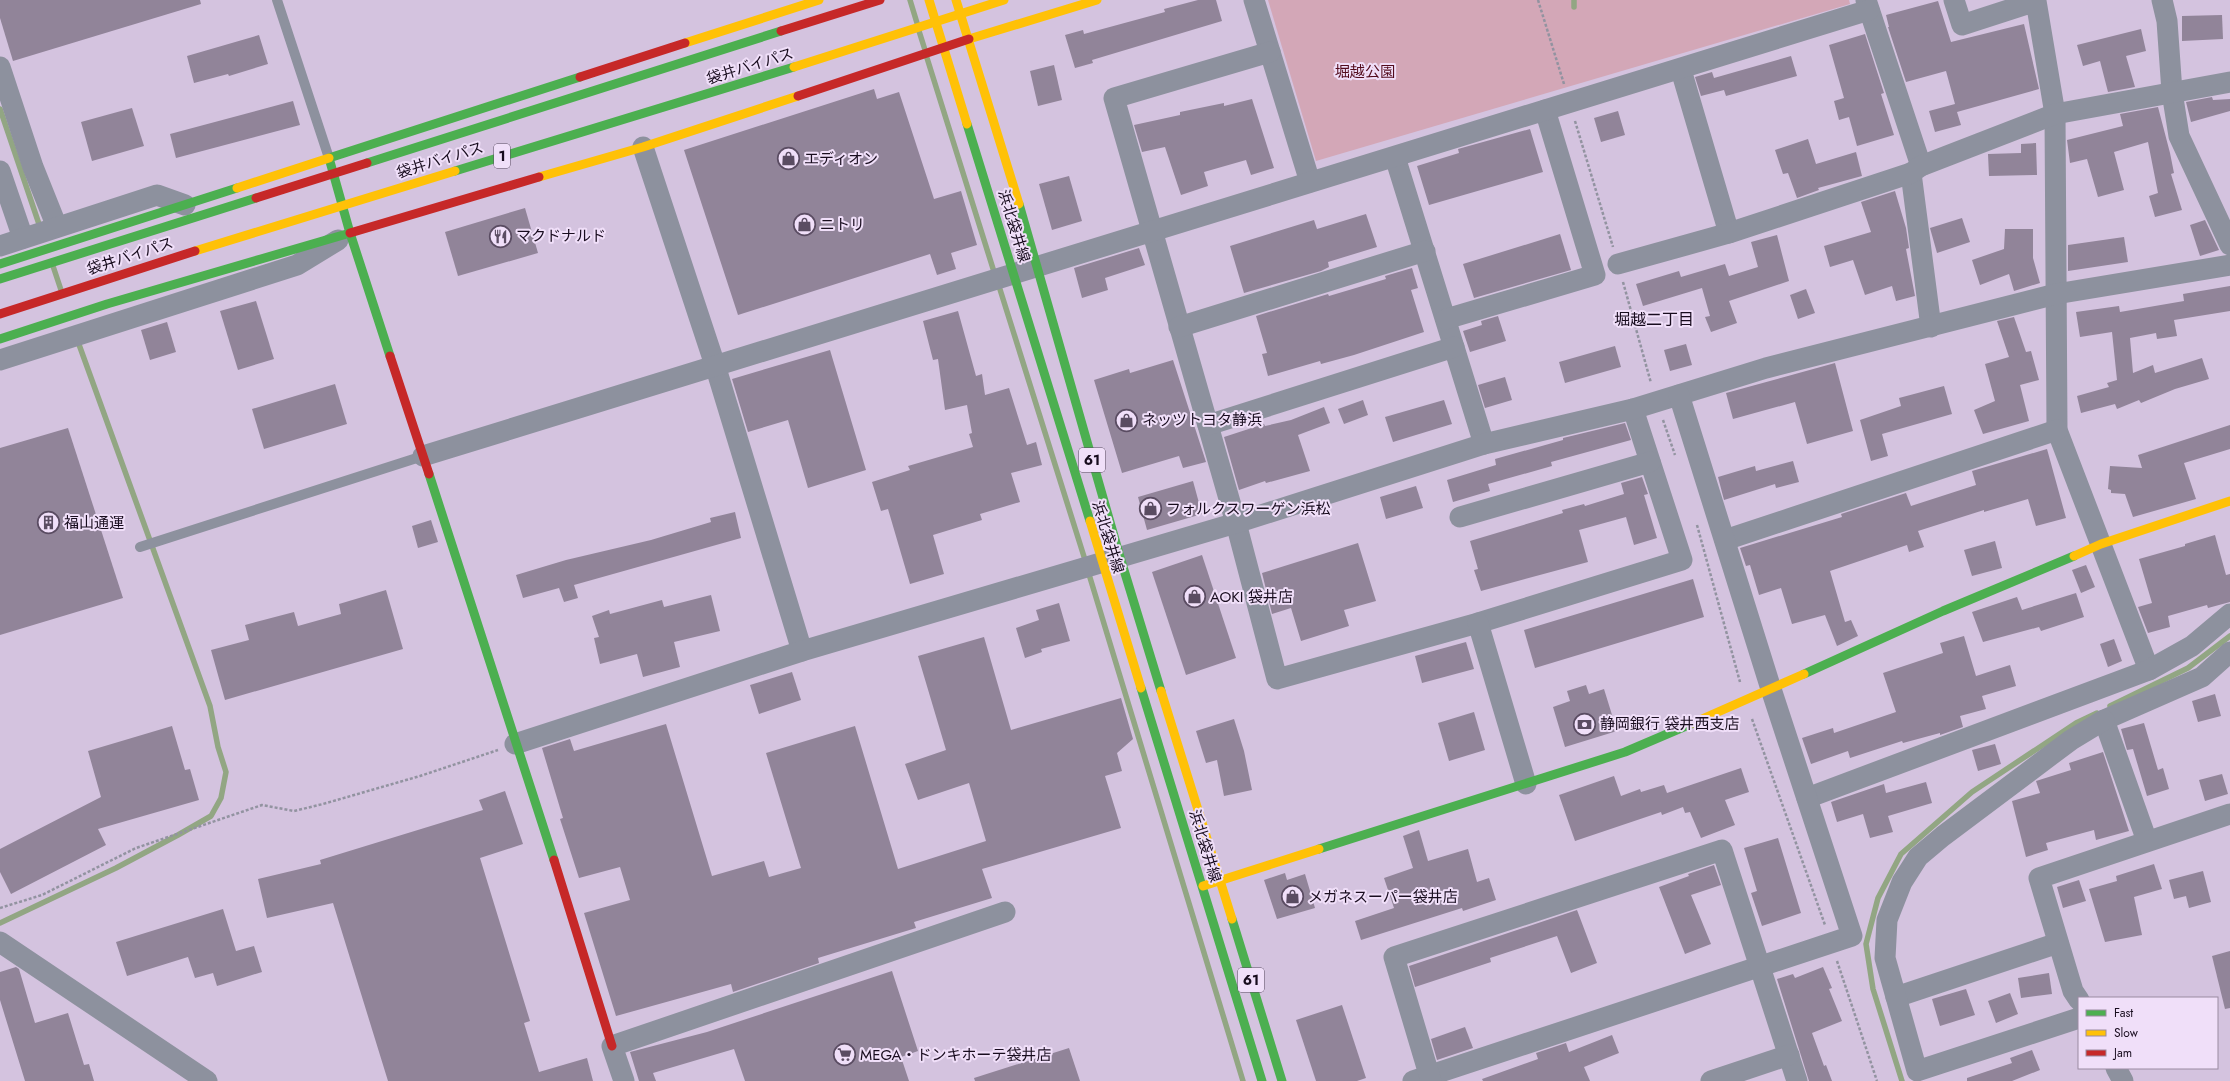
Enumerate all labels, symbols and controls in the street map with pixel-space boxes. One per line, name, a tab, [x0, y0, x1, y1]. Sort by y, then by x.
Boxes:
street label: 袋井バイパス	[704, 42, 796, 90]
park label: 堀越公園	[1335, 61, 1395, 83]
street label: 袋井バイパス	[394, 136, 486, 184]
road number: 1	[494, 144, 510, 168]
shop icon: エディオン	[776, 146, 802, 172]
place label: エディオン	[804, 148, 878, 170]
street label: 浜北袋井線	[993, 187, 1035, 265]
shop icon: ニトリ	[792, 212, 818, 238]
place label: ニトリ	[820, 214, 865, 236]
restaurant icon: マクドナルド	[487, 223, 513, 249]
place label: マクドナルド	[516, 225, 606, 247]
street label: 袋井バイパス	[84, 232, 176, 280]
district label: 堀越二丁目	[1614, 308, 1694, 331]
shop icon: ネッツトヨタ静浜	[1114, 407, 1140, 433]
place label: ネッツトヨタ静浜	[1142, 409, 1262, 431]
road number: 61	[1079, 448, 1105, 472]
shop icon: フォルクスワーゲン浜松	[1137, 496, 1163, 522]
street label: 浜北袋井線	[1087, 498, 1129, 576]
place label: フォルクスワーゲン浜松	[1166, 498, 1331, 520]
building icon: 福山通運	[36, 510, 62, 536]
place label: 福山通運	[64, 512, 124, 534]
shop icon: AOKI 袋井店	[1182, 584, 1208, 610]
place label: AOKI 袋井店	[1210, 586, 1293, 608]
bank icon: 静岡銀行 袋井西支店	[1571, 711, 1597, 737]
place label: 静岡銀行 袋井西支店	[1600, 713, 1740, 735]
street label: 浜北袋井線	[1184, 807, 1226, 885]
shop icon: メガネスーパー袋井店	[1280, 884, 1306, 910]
place label: メガネスーパー袋井店	[1308, 886, 1458, 908]
road number: 61	[1238, 968, 1264, 992]
legend	[2078, 997, 2218, 1069]
text: Fast	[2114, 1004, 2133, 1022]
text: Slow	[2114, 1024, 2139, 1042]
supermarket icon: MEGA・ドンキホーテ袋井店	[831, 1042, 857, 1068]
place label: MEGA・ドンキホーテ袋井店	[860, 1044, 1051, 1066]
text: Jam	[2112, 1044, 2132, 1062]

